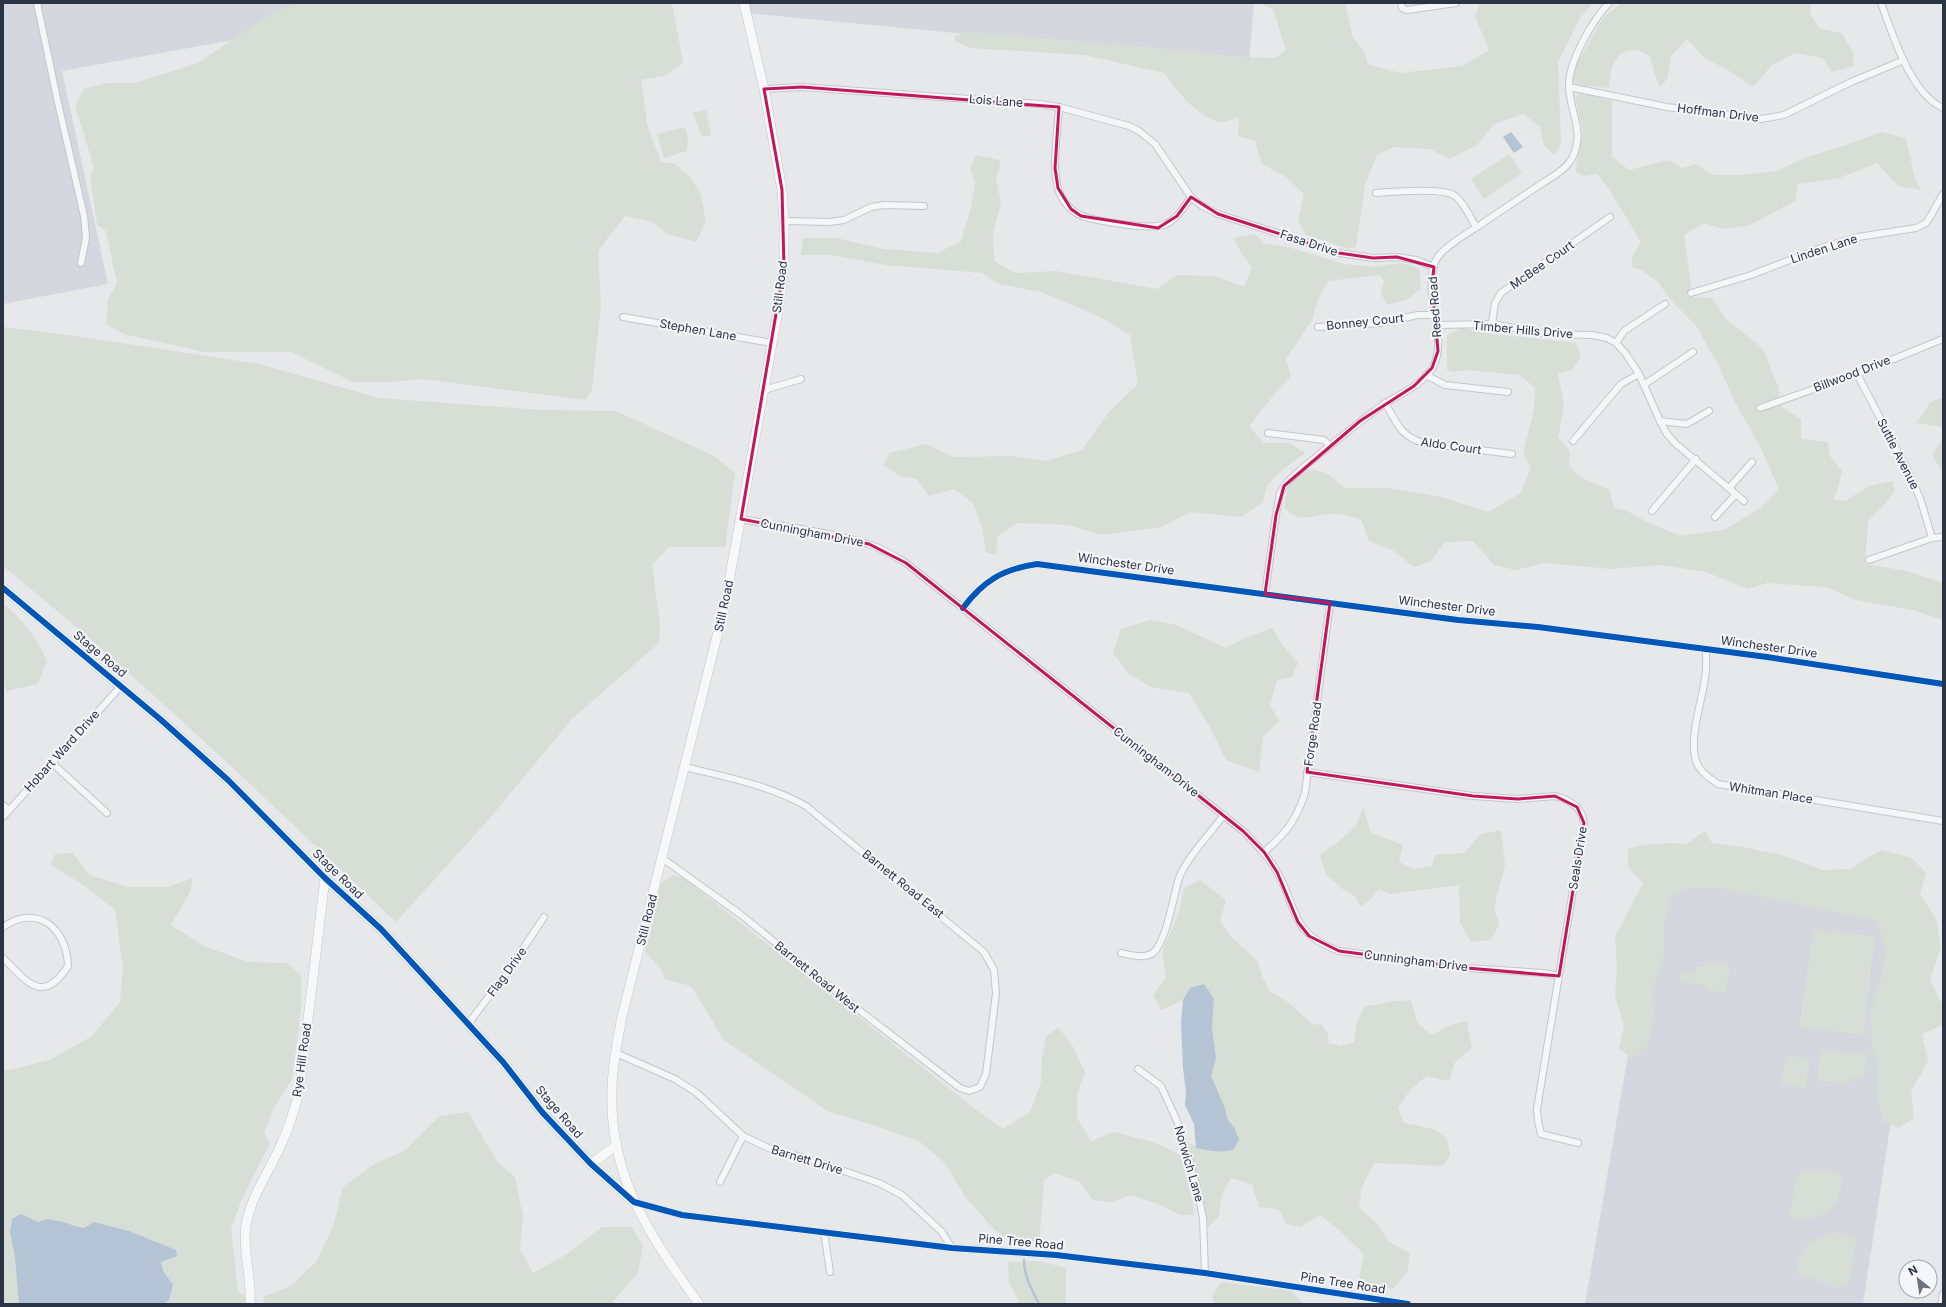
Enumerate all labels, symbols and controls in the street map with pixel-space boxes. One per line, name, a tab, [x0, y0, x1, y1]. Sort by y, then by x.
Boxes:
street label: Lois Lane	[968, 91, 1024, 110]
street label: Hoffman Drive	[1676, 100, 1760, 125]
street label: Fasa Drive	[1278, 226, 1340, 259]
street label: Linden Lane	[1789, 231, 1859, 266]
street label: McBee Court	[1507, 237, 1577, 292]
street label: Still Road	[769, 260, 790, 314]
street label: Reed Road	[1425, 276, 1444, 338]
street label: Bonney Court	[1325, 310, 1404, 333]
street label: Stephen Lane	[658, 315, 738, 344]
street label: Timber Hills Drive	[1472, 318, 1574, 341]
street label: Billwood Drive	[1811, 352, 1892, 395]
street label: Suttie Avenue	[1874, 416, 1923, 492]
street label: Aldo Court	[1420, 434, 1482, 457]
street label: Cunningham Drive	[759, 515, 865, 550]
street label: Winchester Drive	[1077, 549, 1175, 578]
street label: Still Road	[711, 579, 736, 633]
street label: Winchester Drive	[1398, 592, 1496, 619]
street label: Stage Road	[71, 627, 130, 680]
street label: Winchester Drive	[1720, 632, 1818, 661]
street label: Forge Road	[1301, 701, 1324, 767]
street label: Hobart Ward Drive	[21, 707, 102, 795]
street label: Cunningham Drive	[1110, 723, 1202, 800]
street label: Whitman Place	[1728, 778, 1814, 807]
street label: Seals Drive	[1565, 825, 1590, 891]
street label: Stage Road	[310, 846, 367, 902]
street label: Barnett Road East	[859, 846, 947, 921]
street label: Still Road	[633, 893, 660, 947]
street label: Barnett Road West	[772, 938, 863, 1016]
street label: Flag Drive	[484, 944, 529, 999]
street label: Cunningham Drive	[1363, 947, 1469, 974]
street label: Rye Hill Road	[289, 1022, 314, 1098]
street label: Stage Road	[532, 1082, 586, 1141]
street label: Norwich Lane	[1171, 1124, 1208, 1204]
street label: Barnett Drive	[770, 1142, 845, 1178]
street label: Pine Tree Road	[978, 1230, 1064, 1253]
north arrow	[1898, 1259, 1938, 1299]
text: N	[1906, 1262, 1920, 1278]
street label: Pine Tree Road	[1300, 1268, 1387, 1297]

